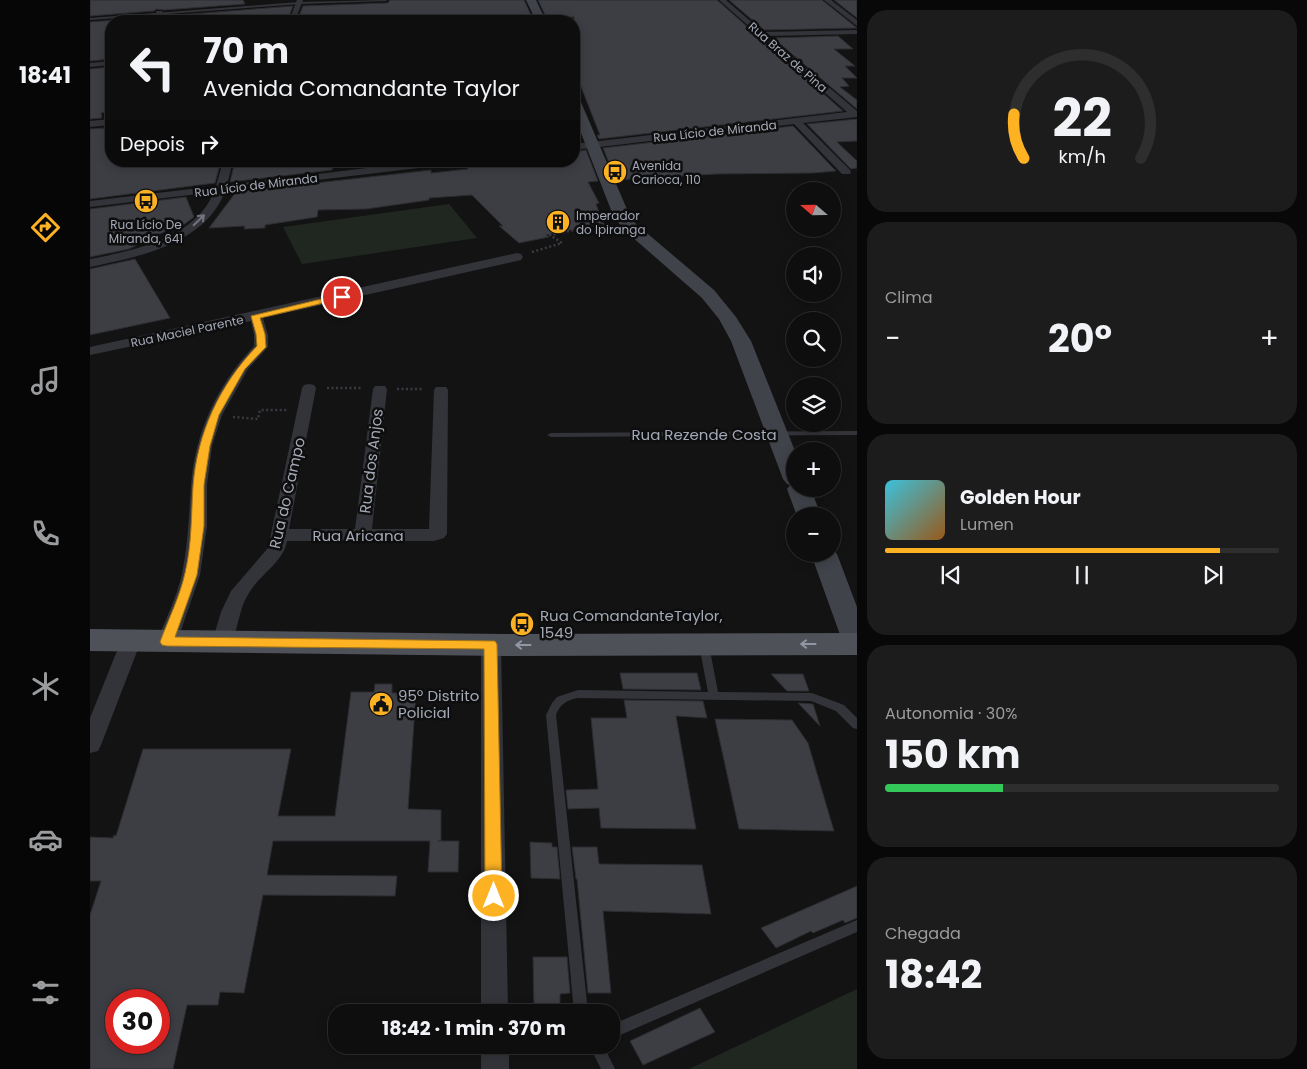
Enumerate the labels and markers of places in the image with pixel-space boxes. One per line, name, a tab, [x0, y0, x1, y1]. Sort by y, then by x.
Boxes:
place label: Avenida Carioca, 110	[632, 157, 701, 188]
bus stop icon: Avenida Carioca, 110	[602, 159, 628, 185]
bus stop icon: Rua Lício De Miranda, 641	[133, 188, 159, 214]
place label: Imperador do Ipiranga	[576, 207, 646, 238]
building icon: Imperador do Ipiranga	[545, 209, 571, 235]
place label: Rua Lício De Miranda, 641	[109, 216, 183, 247]
pin	[321, 276, 363, 318]
place label: Rua ComandanteTaylor, 1549	[540, 605, 722, 643]
bus stop icon: Rua ComandanteTaylor, 1549	[509, 611, 535, 637]
place label: 95º Distrito Policial	[398, 685, 479, 723]
public building icon: 95º Distrito Policial	[368, 691, 394, 717]

